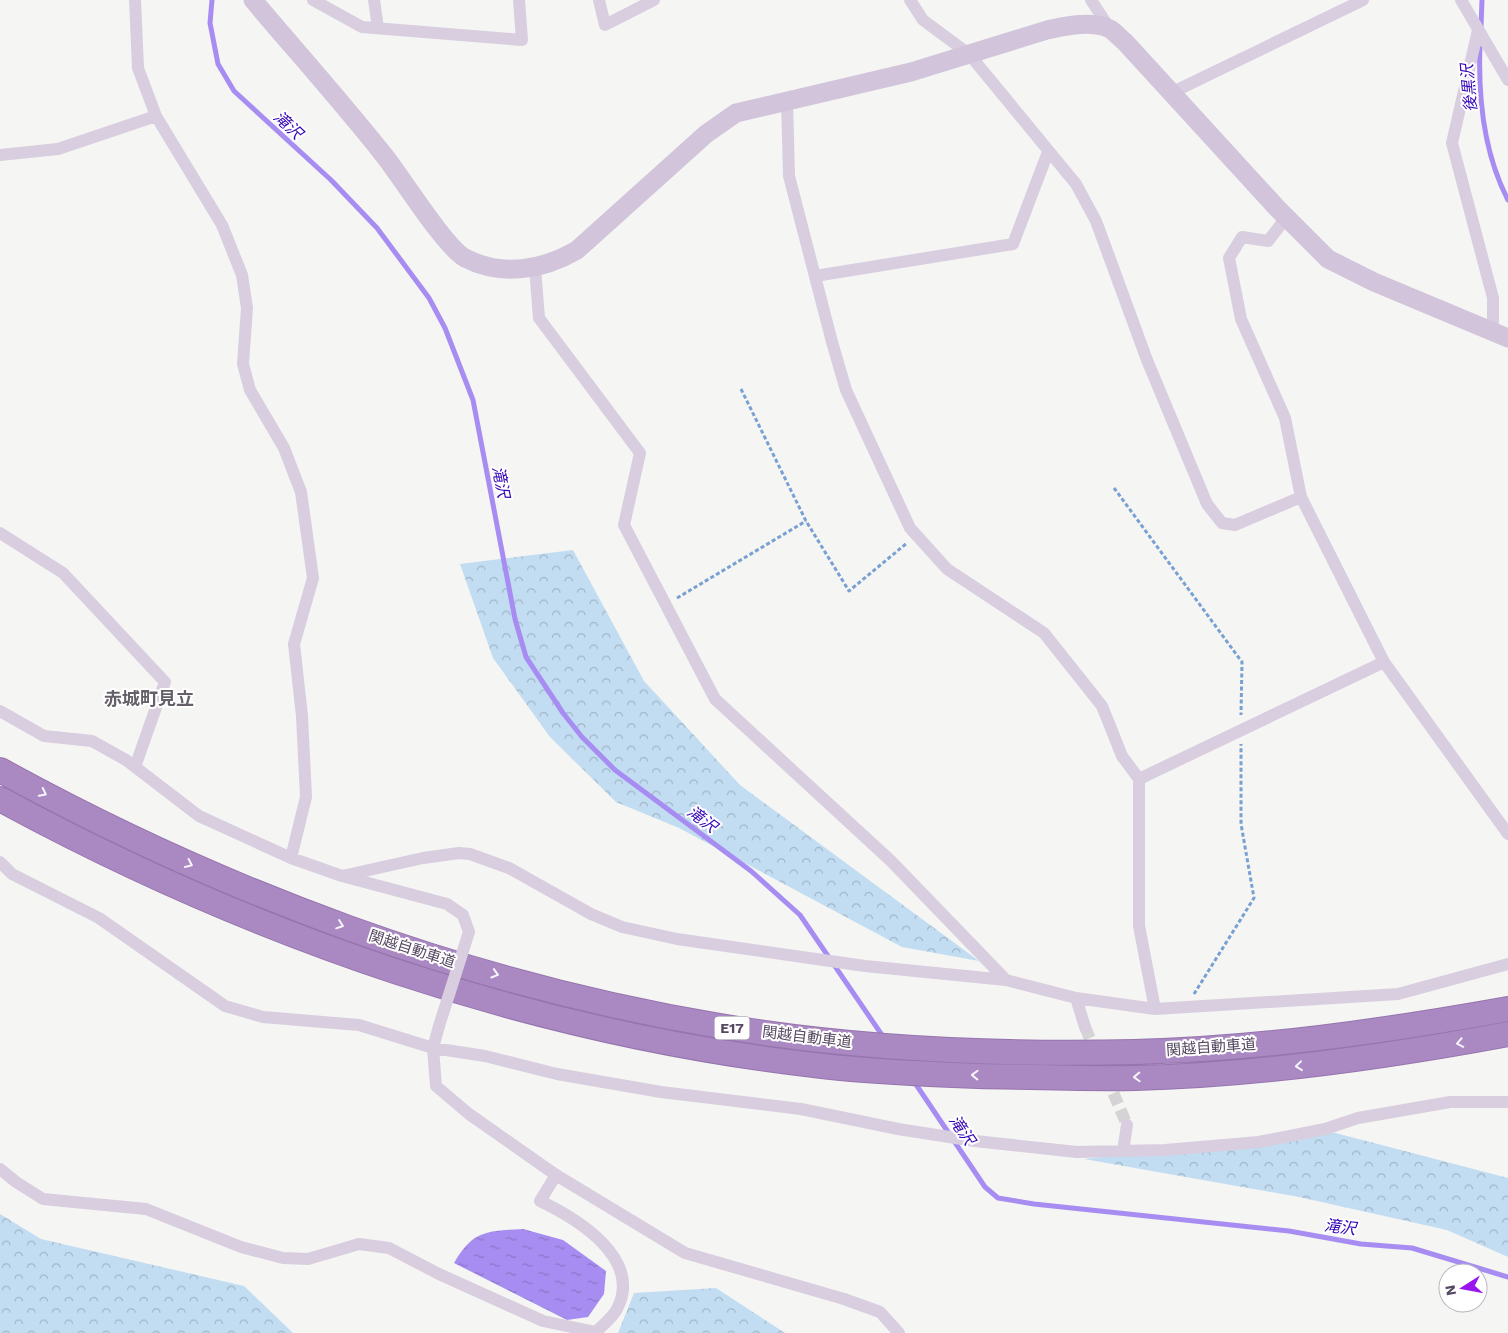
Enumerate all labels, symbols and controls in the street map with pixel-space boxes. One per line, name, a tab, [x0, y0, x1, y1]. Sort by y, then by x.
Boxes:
water label: 後黒沢	[1457, 61, 1481, 113]
water label: 滝沢	[270, 107, 308, 144]
water label: 滝沢	[489, 464, 514, 501]
district label: 赤城町見立	[104, 688, 194, 709]
one-way arrow	[38, 787, 47, 797]
water label: 滝沢	[683, 802, 722, 837]
one-way arrow	[184, 858, 193, 868]
one-way arrow	[335, 919, 344, 929]
street label: 関越自動車道	[366, 927, 458, 971]
one-way arrow	[490, 969, 498, 979]
road number: E17	[714, 1016, 750, 1040]
street label: 関越自動車道	[761, 1023, 853, 1051]
street label: 関越自動車道	[1165, 1035, 1257, 1059]
one-way arrow	[1456, 1038, 1464, 1048]
one-way arrow	[1295, 1060, 1303, 1071]
one-way arrow	[970, 1070, 978, 1081]
one-way arrow	[1133, 1072, 1141, 1083]
water label: 滝沢	[945, 1111, 980, 1150]
water label: 滝沢	[1323, 1216, 1359, 1239]
north arrow	[1438, 1263, 1488, 1313]
text: N	[1441, 1284, 1459, 1297]

